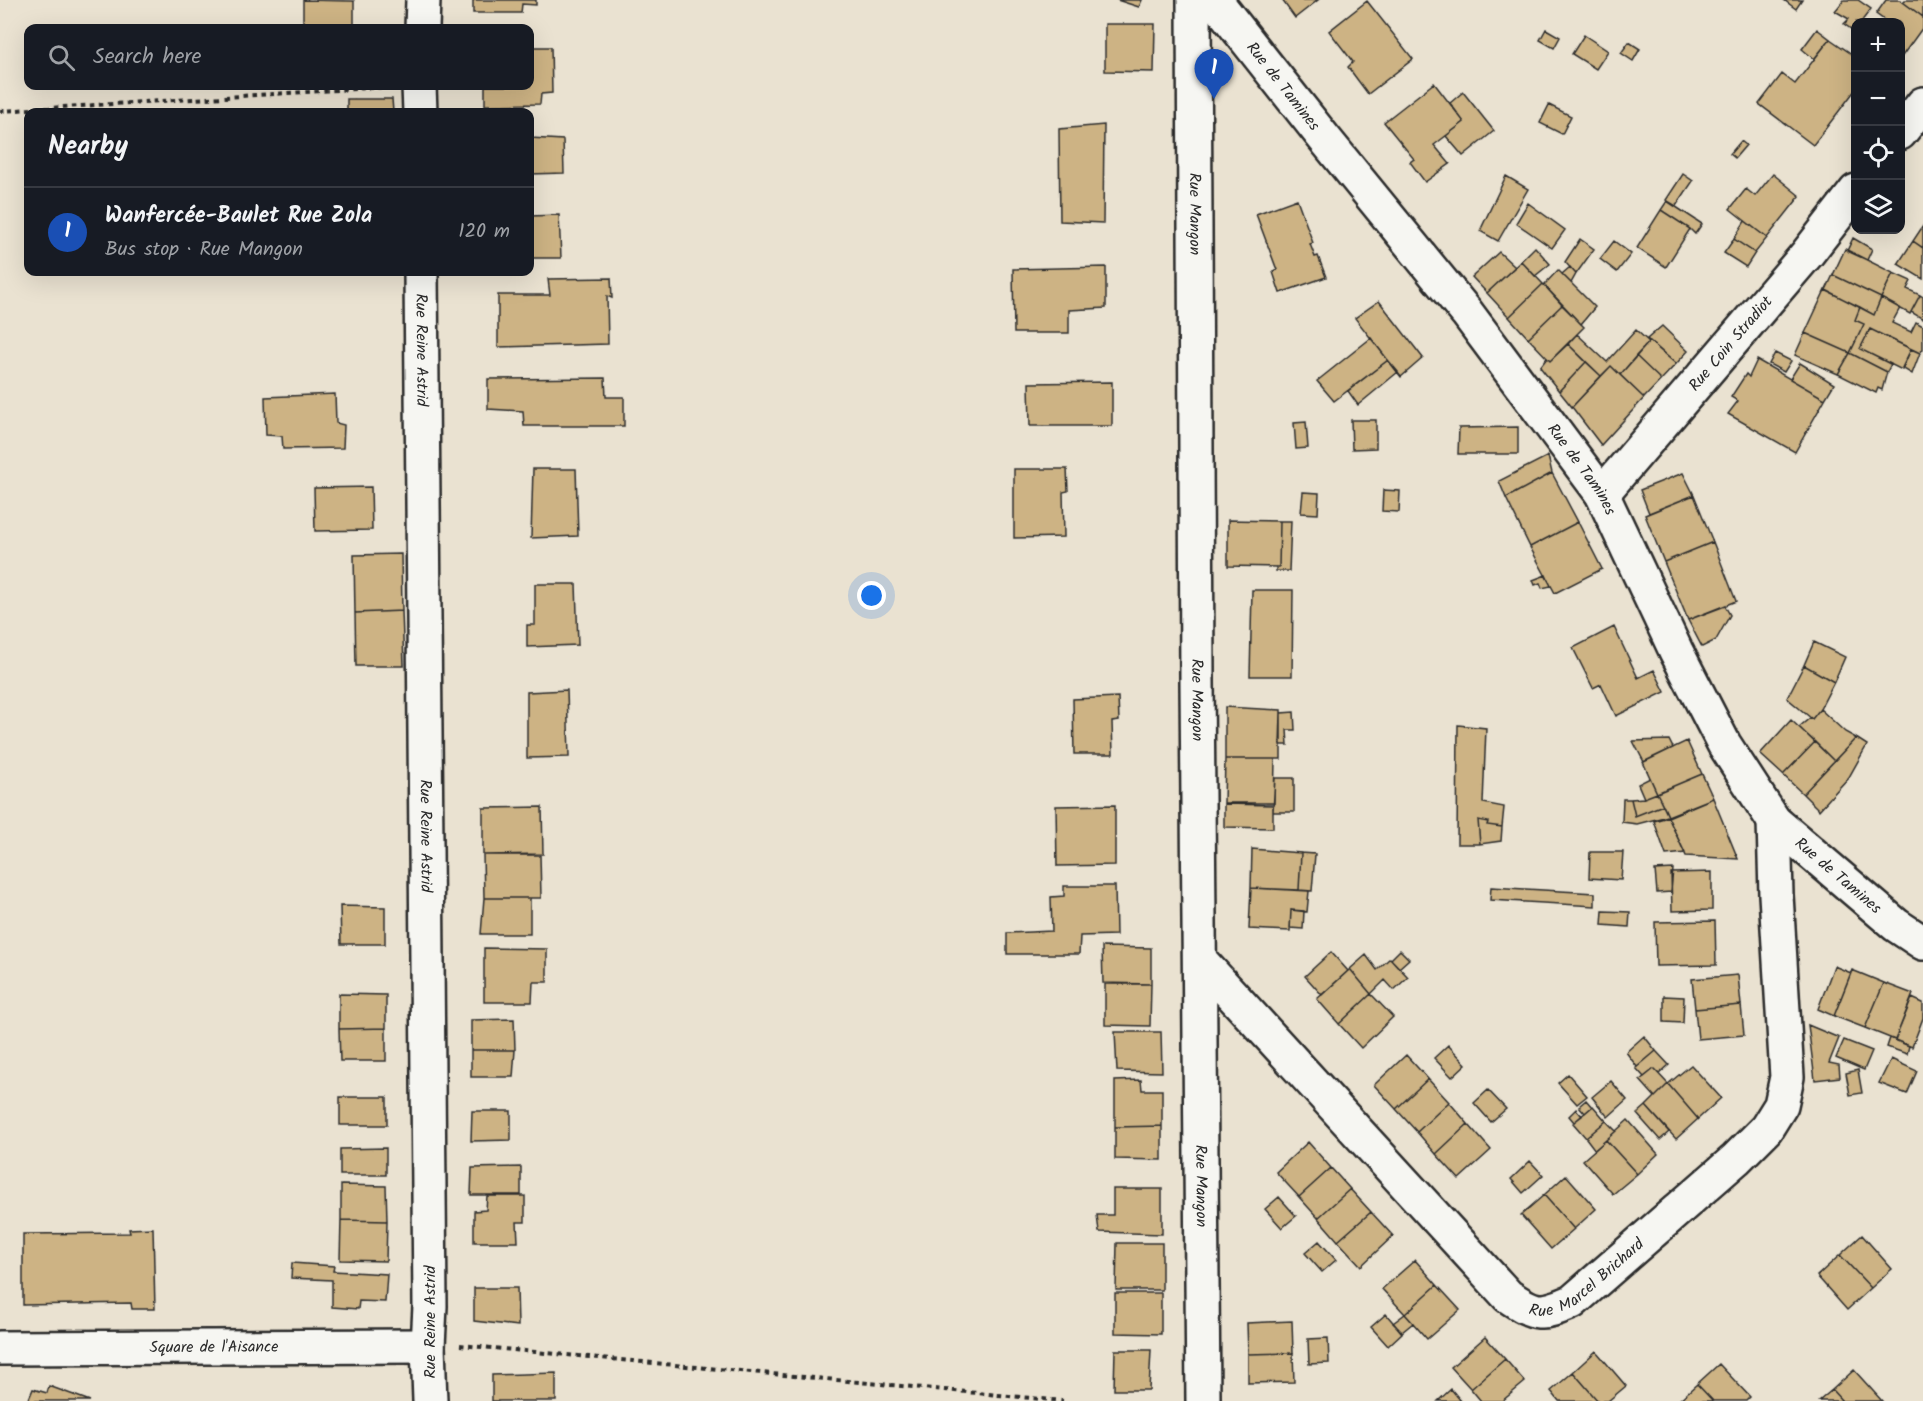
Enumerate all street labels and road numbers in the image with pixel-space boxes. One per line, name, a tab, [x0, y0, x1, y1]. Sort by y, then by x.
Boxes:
street label: Rue de Tamines	[1240, 36, 1326, 136]
street label: Rue Mangon	[1182, 173, 1208, 255]
street label: Rue Coin Stradiot	[1682, 289, 1779, 397]
street label: Rue Reine Astrid	[409, 293, 435, 408]
street label: Rue de Tamines	[1541, 418, 1623, 519]
street label: Rue Mangon	[1184, 659, 1210, 741]
street label: Rue Reine Astrid	[413, 779, 439, 894]
street label: Rue de Tamines	[1789, 831, 1887, 920]
street label: Rue Mangon	[1188, 1144, 1214, 1227]
street label: Rue Marcel Brichard	[1526, 1231, 1650, 1324]
street label: Rue Reine Astrid	[418, 1264, 443, 1378]
street label: Square de l'Aisance	[150, 1334, 278, 1360]

